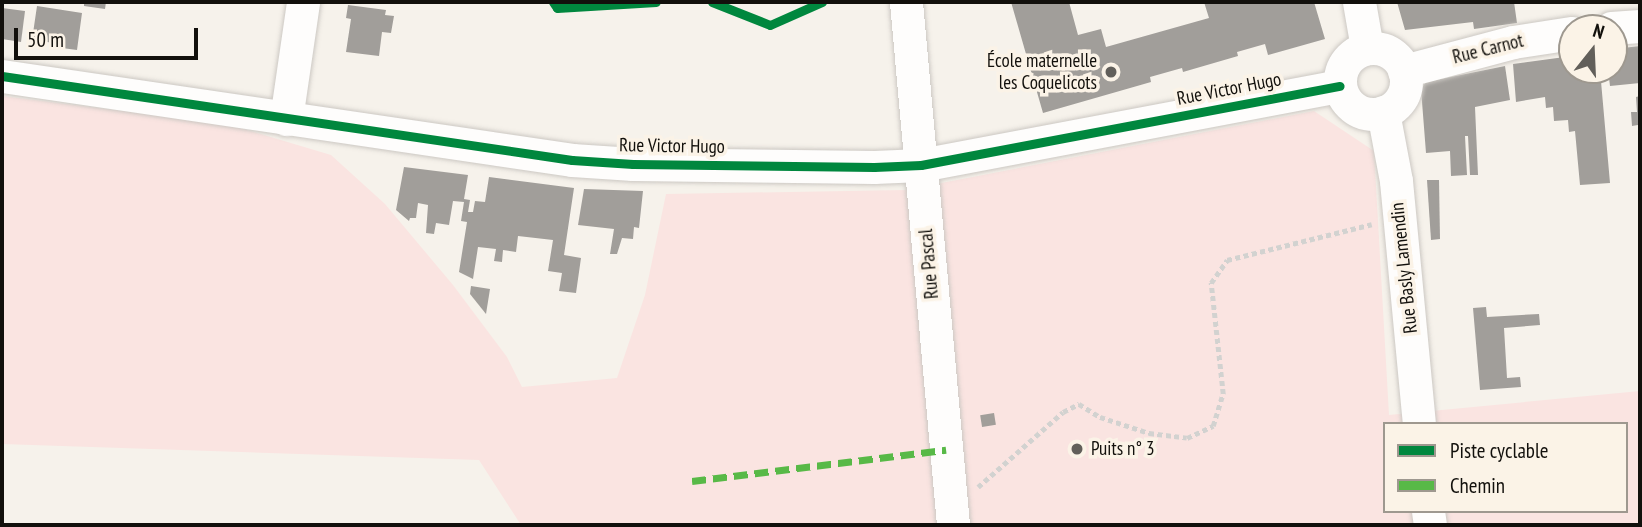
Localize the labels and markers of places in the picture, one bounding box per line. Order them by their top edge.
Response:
place label: École maternelle les Coquelicots [987,50,1097,94]
marker: École maternelle les Coquelicots [1103,64,1119,80]
place label: Puits n° 3 [1091,438,1155,460]
marker: Puits n° 3 [1069,441,1085,457]

